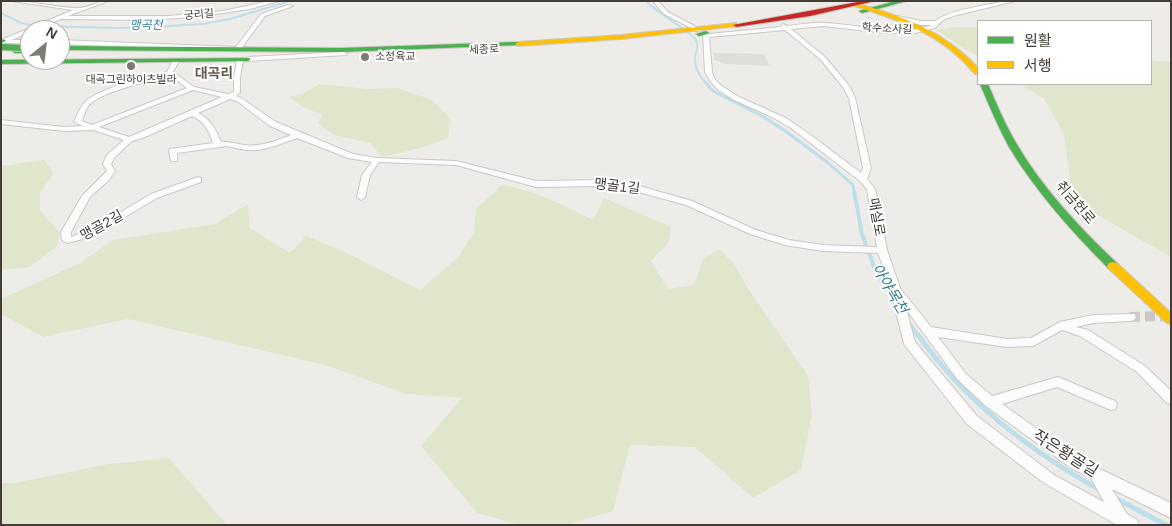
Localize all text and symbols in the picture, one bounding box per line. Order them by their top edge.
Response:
street label: 궁리길 [183,7,215,23]
water label: 맹곡천 [129,19,163,33]
north arrow [20,20,70,70]
legend [977,20,1152,85]
street label: 학수소사길 [861,21,913,37]
text: N [43,23,60,42]
text: 원활 [1024,32,1052,49]
street label: 세종로 [468,43,500,57]
place label: 소정육교 [375,50,415,64]
marker: 소정육교 [359,51,371,63]
text: 서행 [1024,57,1052,74]
marker: 대곡그린하이츠빌라 [125,60,137,72]
district label: 대곡리 [195,66,233,82]
place label: 대곡그린하이츠빌라 [85,73,177,87]
street label: 맹골1길 [593,176,641,198]
street label: 취금헌로 [1052,178,1098,228]
street label: 매실로 [864,197,888,237]
street label: 맹골2길 [78,207,126,245]
water label: 아야목천 [867,261,911,317]
street label: 작은황골길 [1029,426,1101,482]

